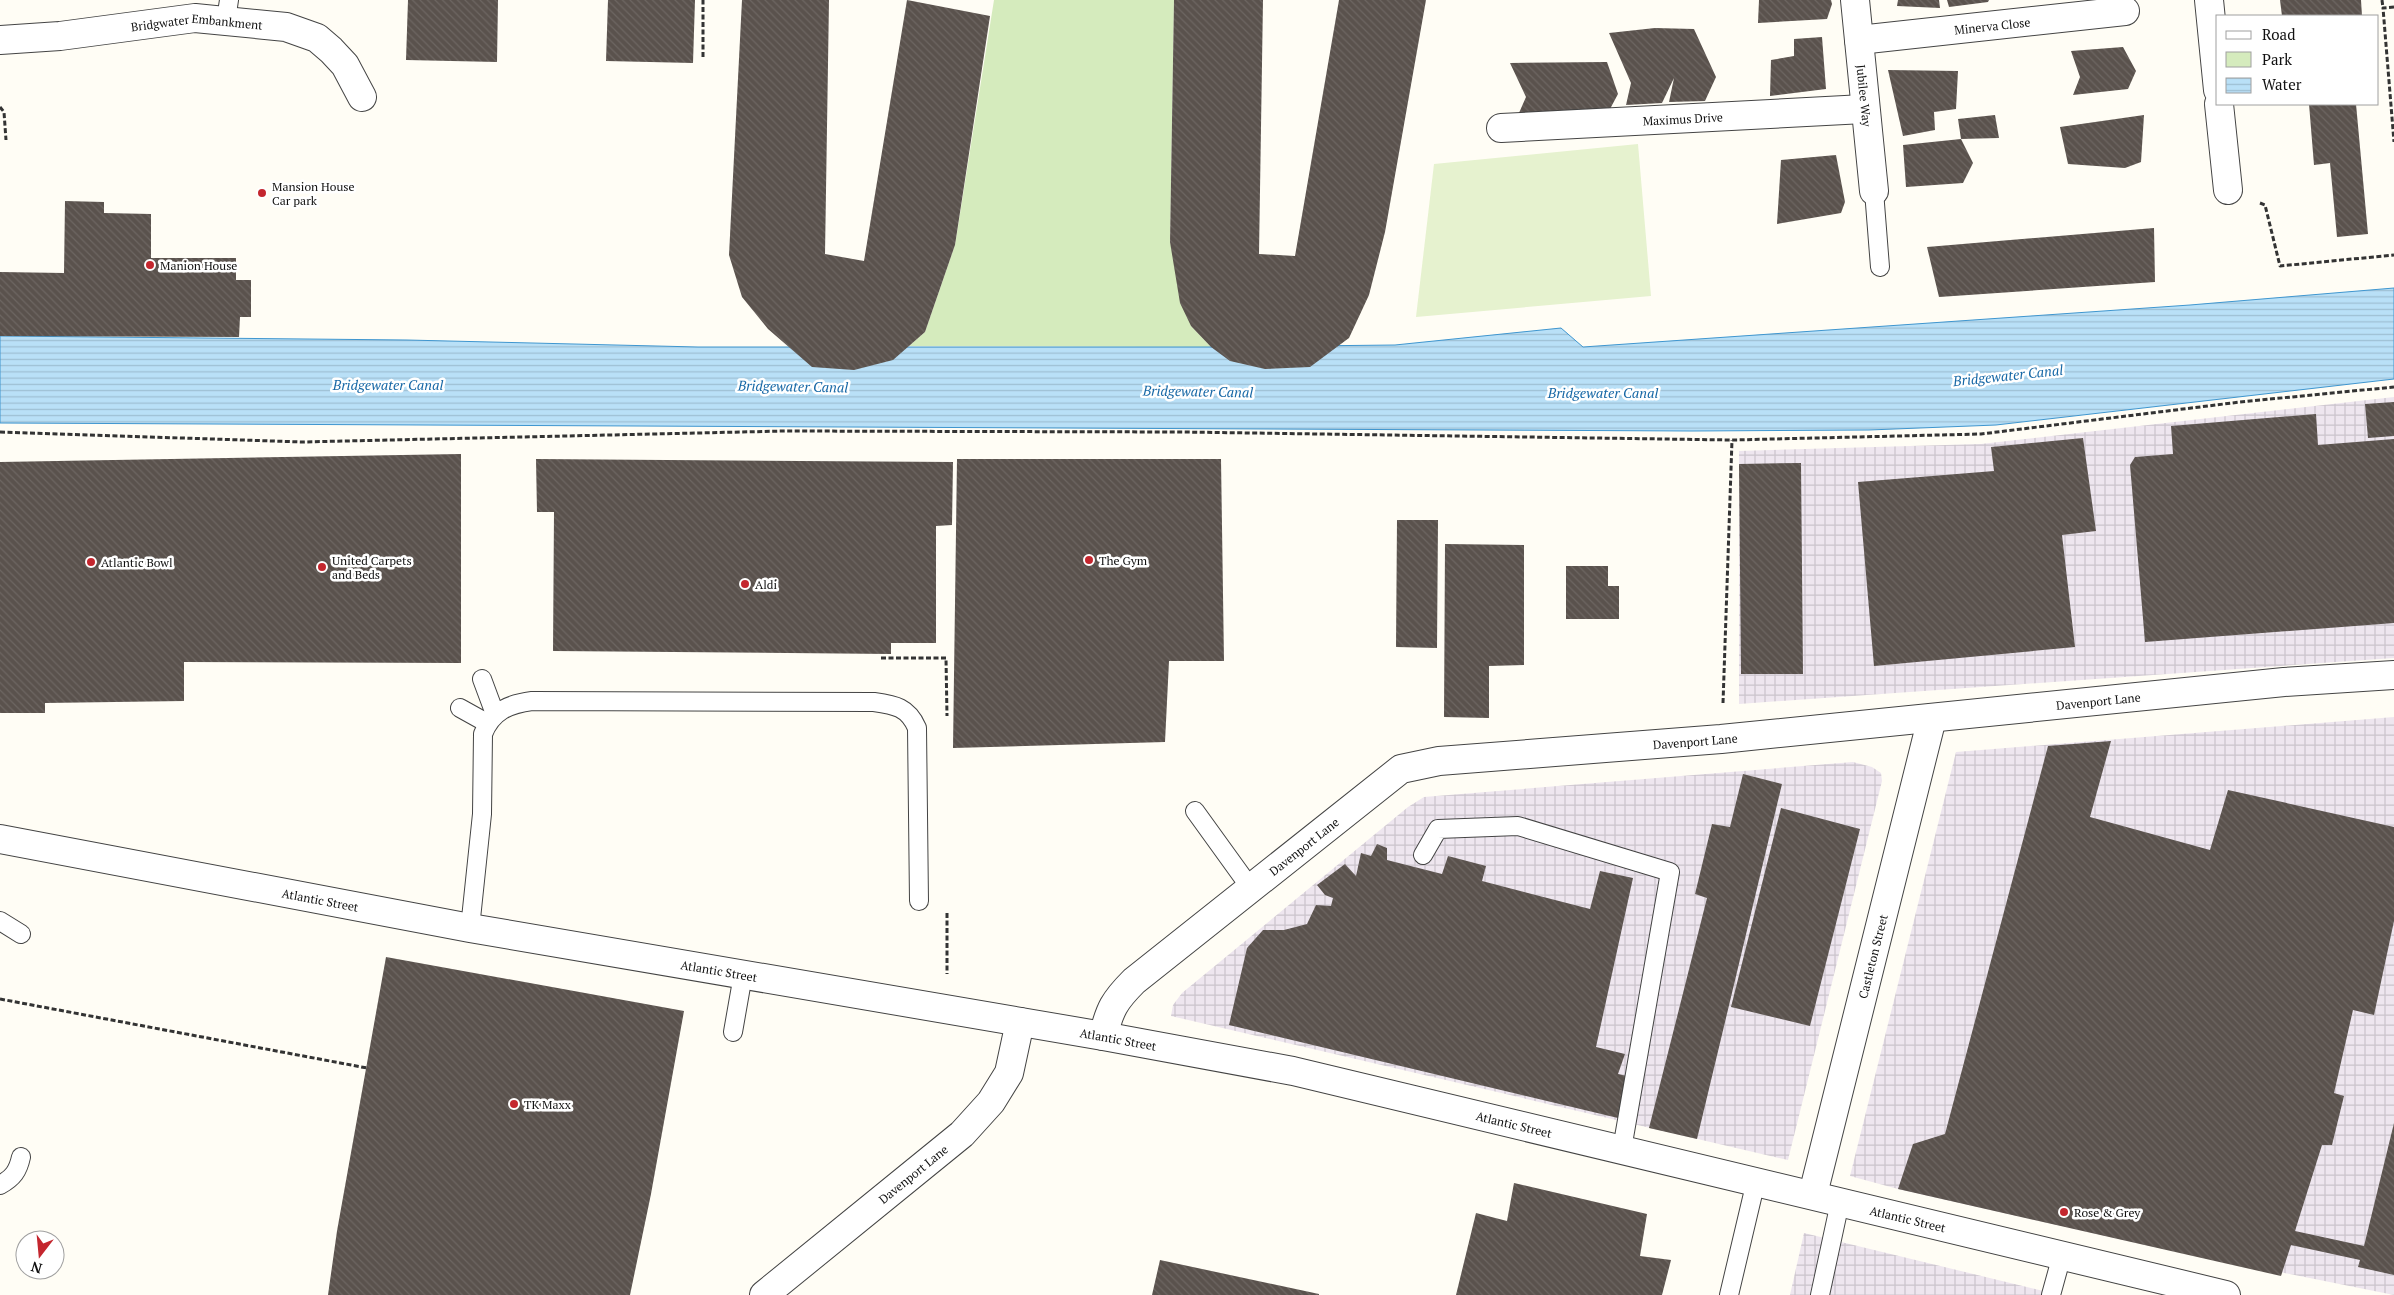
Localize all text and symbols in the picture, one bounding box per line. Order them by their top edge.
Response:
street label: Bridgwater Embankment [130,10,264,34]
street label: Minerva Close [1953,14,2031,37]
legend [2216,15,2379,105]
text: Road [2262,24,2295,44]
text: Park [2262,49,2292,69]
street label: Jubilee Way [1854,64,1875,128]
text: Water [2262,74,2302,94]
street label: Maximus Drive [1642,109,1723,128]
place label: Mansion House Car park [272,179,355,208]
marker: Mansion House Car park [256,187,268,199]
place label: Manion House [160,258,237,273]
marker: Manion House [144,259,156,271]
water label: Bridgewater Canal [1951,360,2064,390]
water label: Bridgewater Canal [332,375,443,394]
water label: Bridgewater Canal [737,376,849,396]
water label: Bridgewater Canal [1142,381,1254,401]
water label: Bridgewater Canal [1547,383,1658,402]
place label: United Carpets and Beds [332,553,412,582]
place label: The Gym [1099,553,1148,568]
marker: The Gym [1083,554,1095,566]
place label: Atlantic Bowl [101,555,173,570]
marker: Atlantic Bowl [85,556,97,568]
marker: United Carpets and Beds [316,561,328,573]
place label: Aldi [755,577,777,592]
marker: Aldi [739,578,751,590]
street label: Davenport Lane [2055,689,2141,713]
street label: Davenport Lane [1652,730,1738,752]
street label: Davenport Lane [1266,814,1342,879]
street label: Atlantic Street [281,885,360,914]
street label: Castleton Street [1855,912,1890,1000]
street label: Atlantic Street [680,957,759,984]
street label: Atlantic Street [1079,1025,1158,1053]
place label: TK Maxx [524,1097,572,1112]
marker: TK Maxx [508,1098,520,1110]
street label: Atlantic Street [1475,1108,1554,1141]
street label: Davenport Lane [875,1141,951,1206]
street label: Atlantic Street [1868,1202,1948,1235]
place label: Rose & Grey [2074,1205,2141,1220]
marker: Rose & Grey [2058,1206,2070,1218]
north arrow [15,1230,65,1280]
text: N [28,1257,44,1279]

